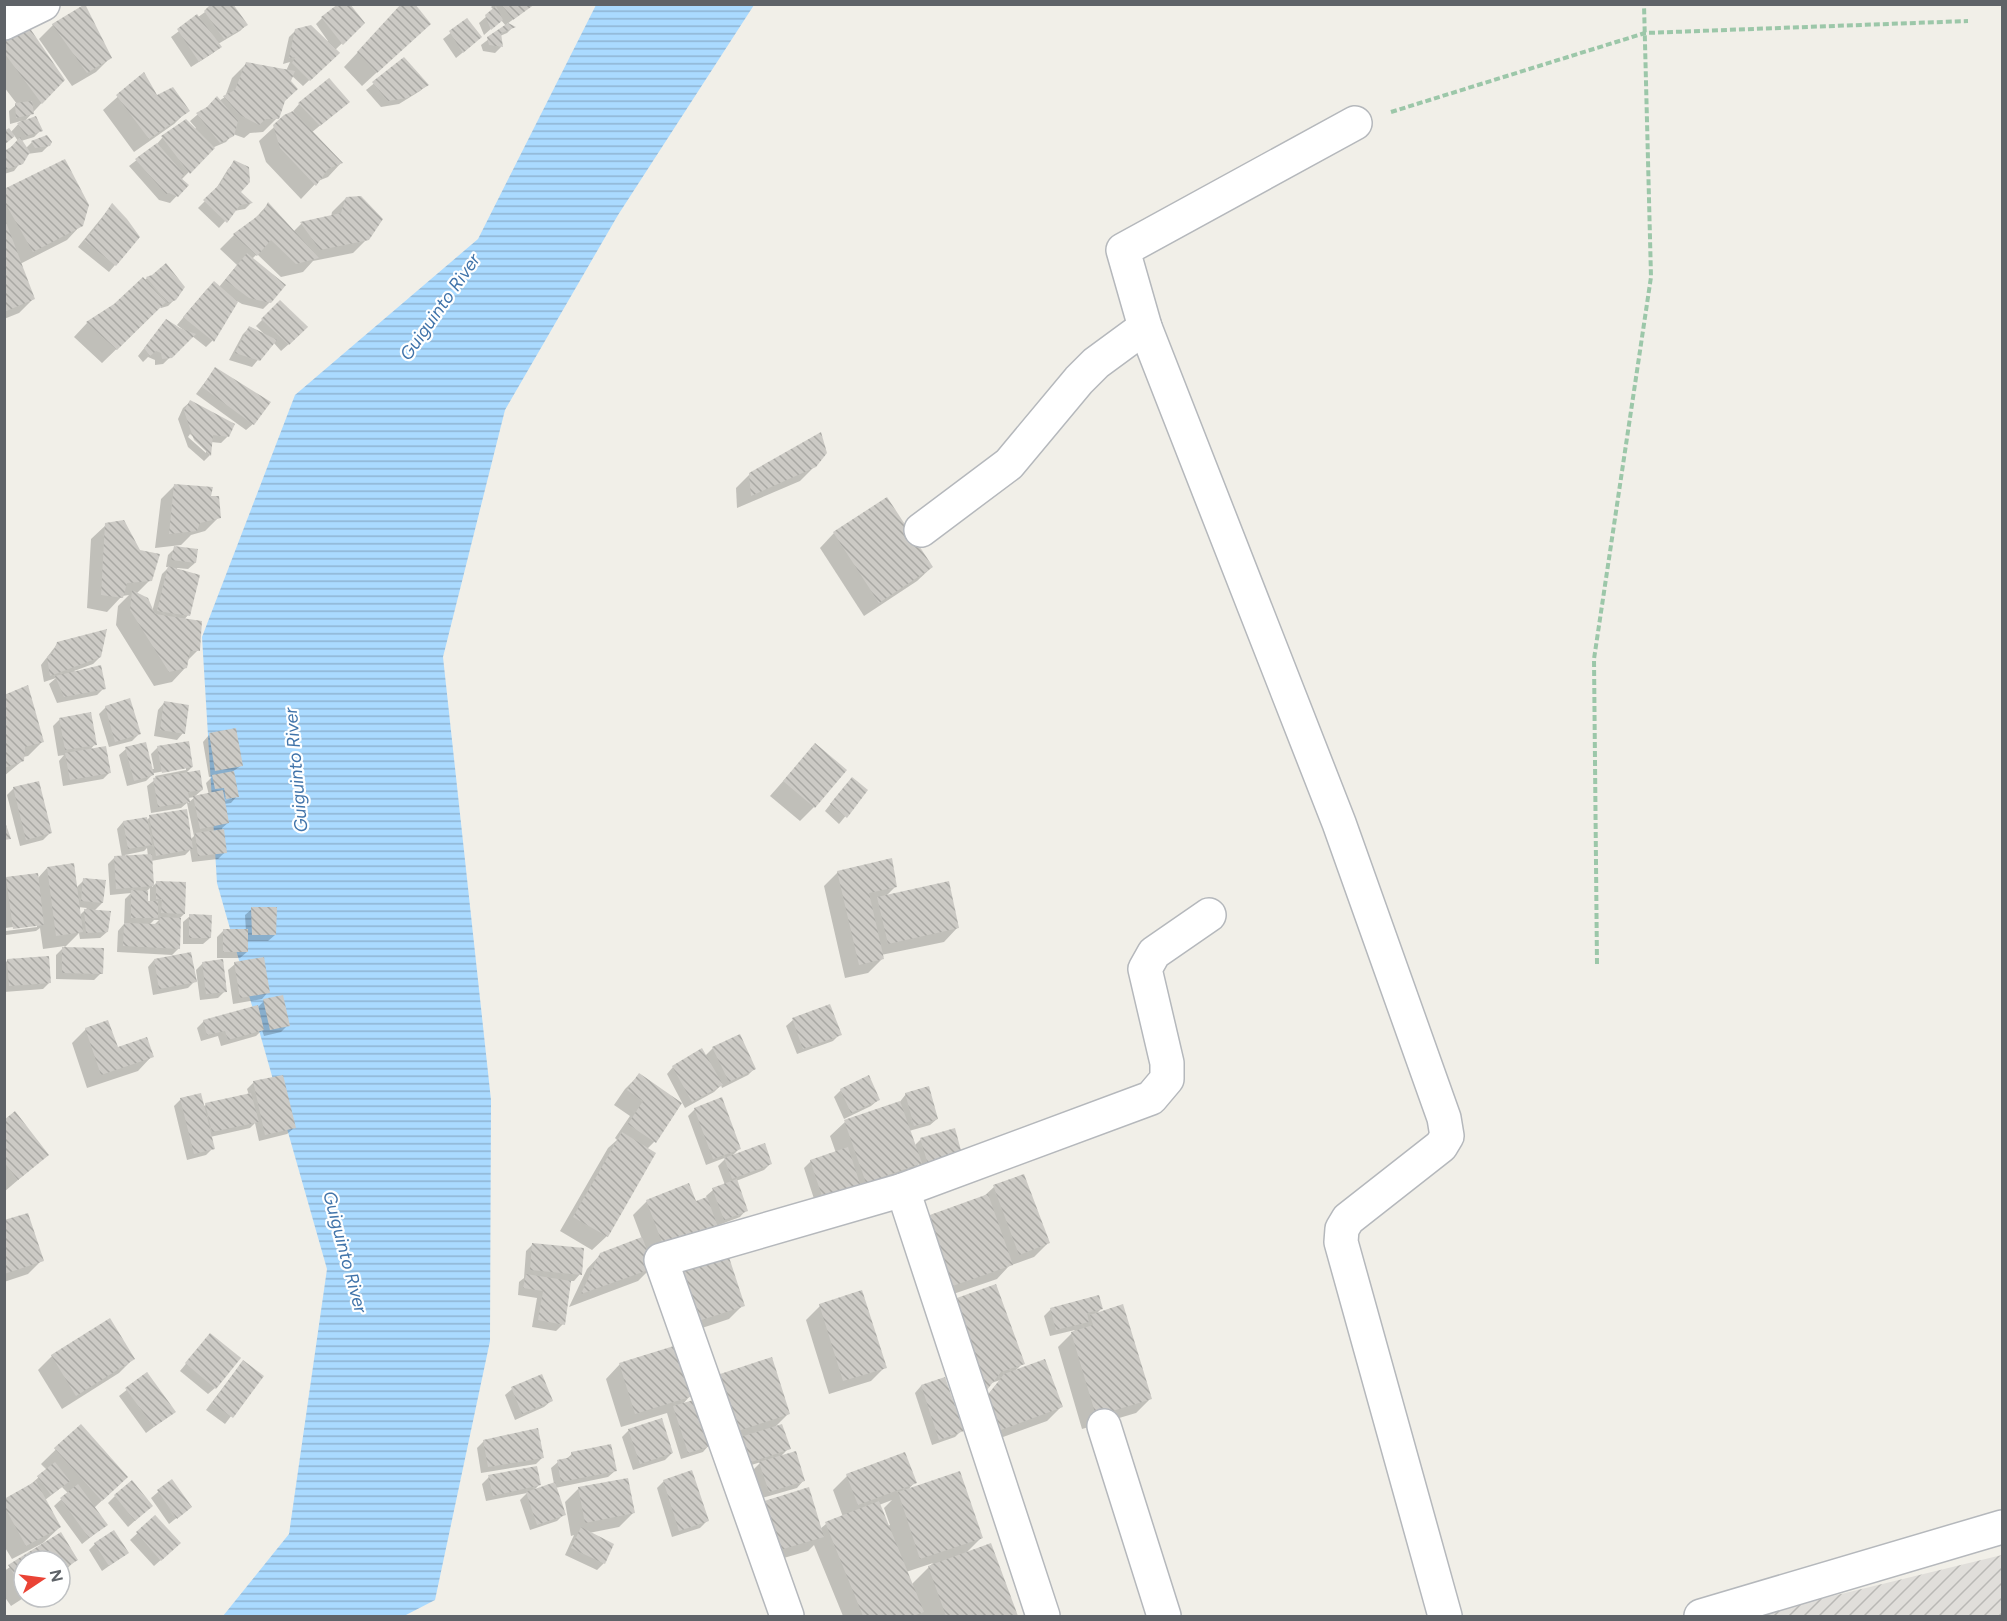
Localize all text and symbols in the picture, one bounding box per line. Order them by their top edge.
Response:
water label: Guiguinto River [395,249,485,365]
water label: Guiguinto River [280,706,312,833]
water label: Guiguinto River [318,1189,372,1316]
north arrow [12,1549,72,1609]
text: N [45,1568,67,1584]

